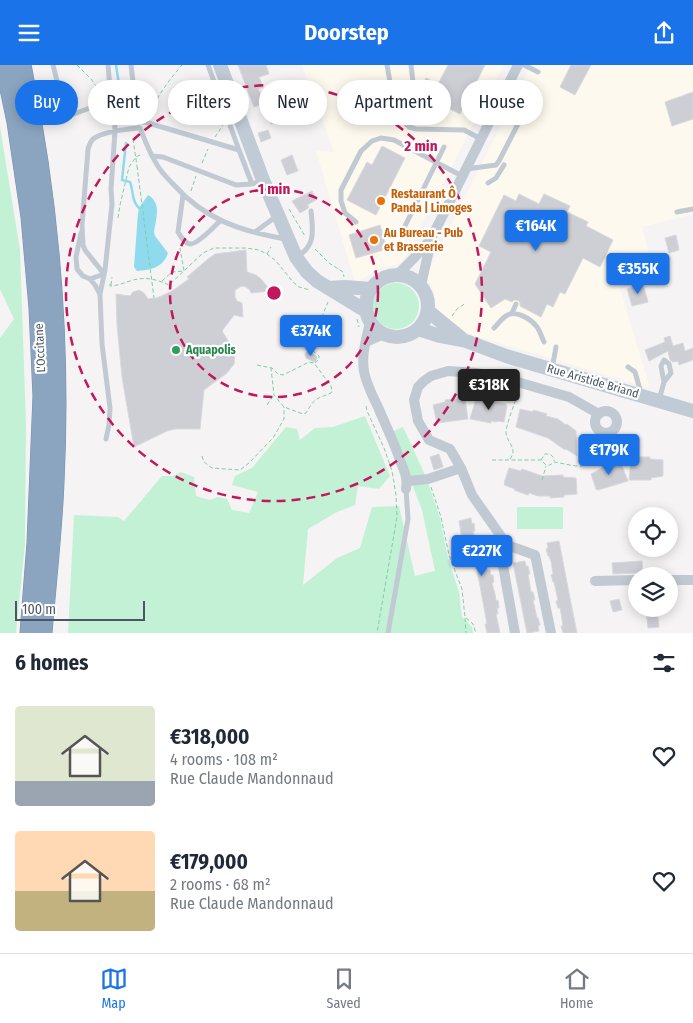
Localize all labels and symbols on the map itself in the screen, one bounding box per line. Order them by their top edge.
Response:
text: 2 min [403,137,438,155]
text: 1 min [258,180,290,198]
place label: Restaurant Ô Panda | Limoges [391,185,473,215]
marker: Restaurant Ô Panda | Limoges [375,195,387,207]
pin: €164K [501,209,571,252]
place label: Au Bureau - Pub et Brasserie [383,226,463,254]
marker: Au Bureau - Pub et Brasserie [368,234,380,246]
pin: €355K [603,253,673,295]
centre of rings [265,284,283,302]
pin: €374K [276,315,346,357]
street label: L'Occitane [32,323,48,373]
place label: Aquapolis [185,343,237,357]
marker: Aquapolis [170,344,182,356]
street label: Rue Aristide Briand [546,361,640,401]
pin: €318K [454,369,524,411]
pin: €179K [574,433,644,476]
pin: €227K [447,535,517,577]
scale bar [15,598,145,621]

